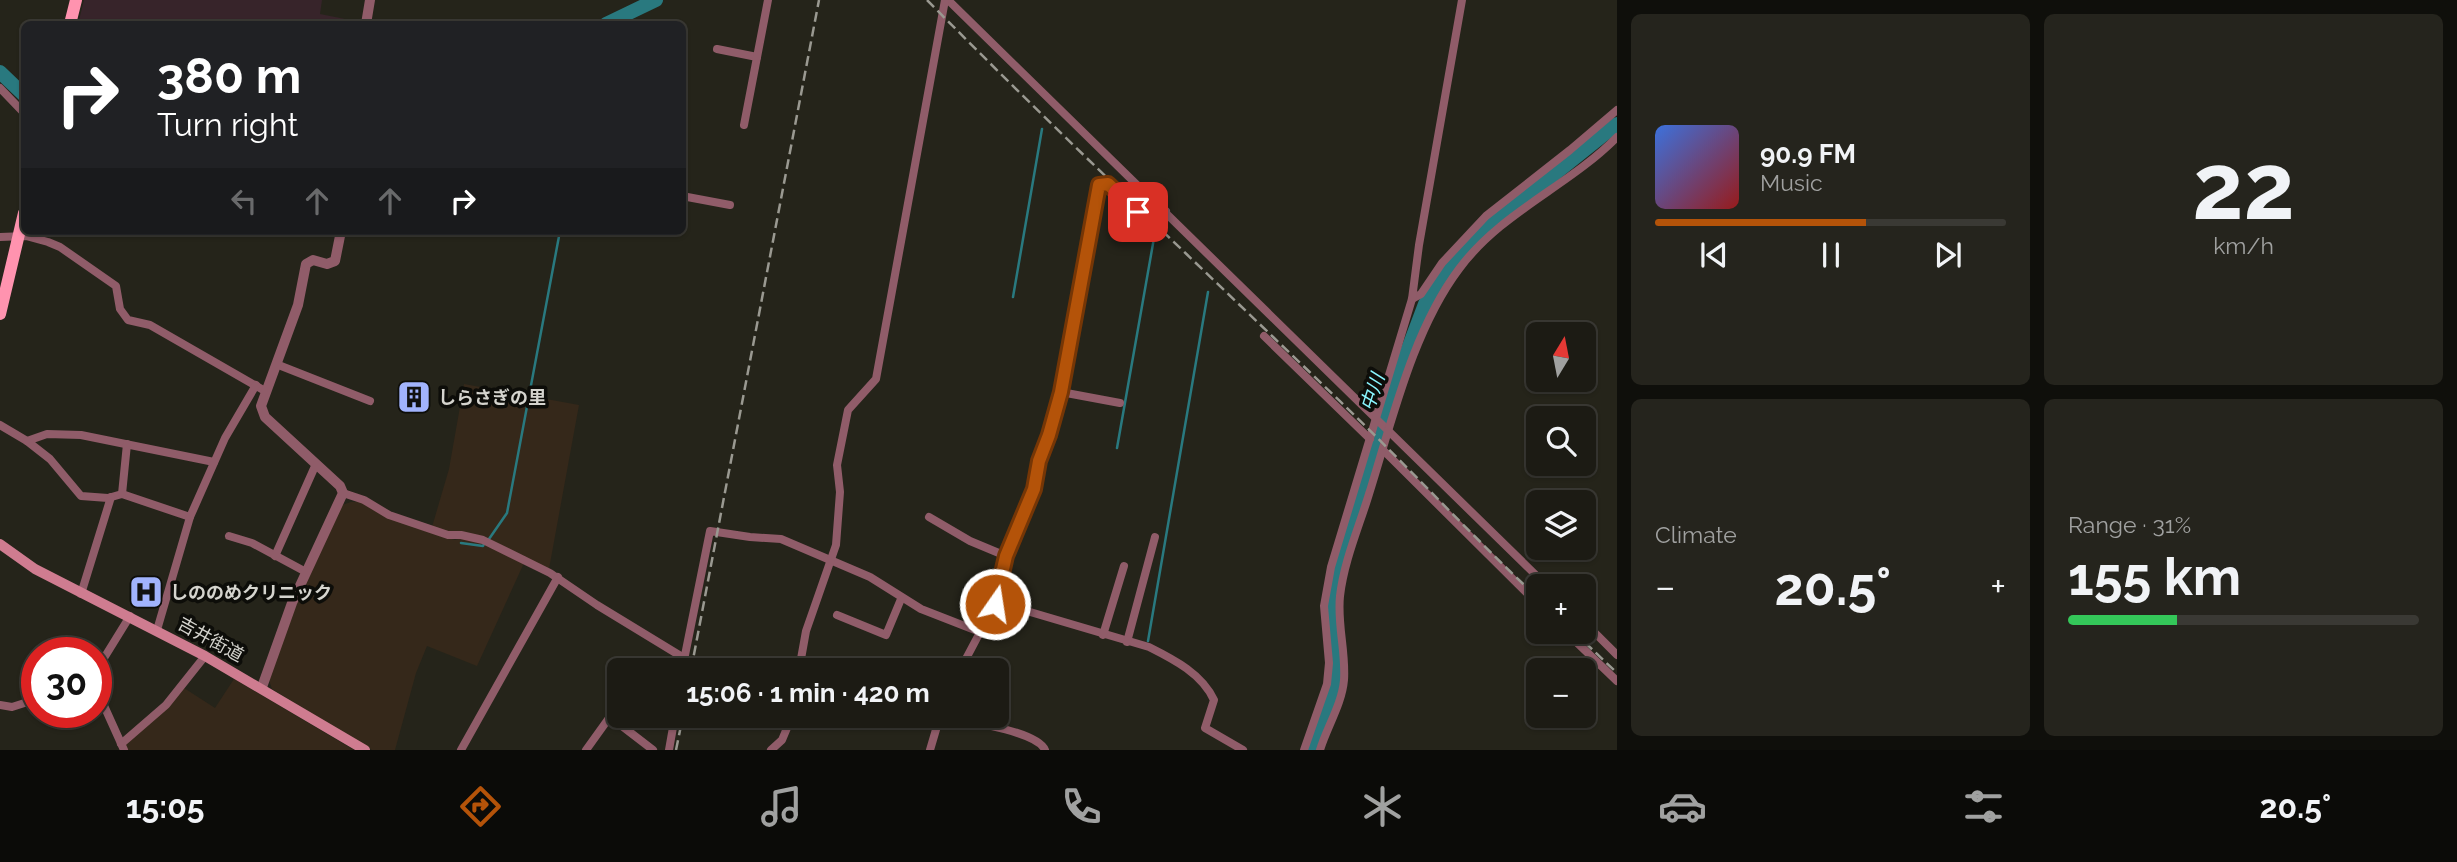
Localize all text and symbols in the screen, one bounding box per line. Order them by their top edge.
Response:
text: 380 m [157,47,301,104]
icon: right [42,49,133,140]
text: Turn right [157,106,298,143]
text: 22 [2192,133,2295,240]
text: 90.9 FM [1760,139,1856,169]
text: Music [1760,169,1823,196]
icon: left [225,182,263,220]
icon: ahead [298,182,336,220]
icon: ahead [371,182,409,220]
icon: right [444,182,482,220]
pin [1108,182,1168,242]
icon: arrive [1119,193,1157,231]
text: km/h [2213,232,2274,259]
icon: previous [1695,236,1733,274]
icon: pause [1812,236,1850,274]
icon: next [1929,236,1967,274]
north arrow [1526,322,1596,392]
map controls [1526,322,1596,728]
water label: 中川 [1356,369,1389,413]
building icon: しらさぎの里 [395,378,433,416]
place label: しらさぎの里 [438,387,546,408]
button: search [1526,406,1596,476]
button: layers [1526,490,1596,560]
text: Range · 31% [2068,511,2191,538]
text: Climate [1655,521,1737,548]
text: 155 km [2068,546,2241,607]
text: 20.5° [1775,556,1891,617]
text: − [1655,564,1675,609]
text: + [1990,564,2006,609]
position arrow [958,567,1032,641]
hospital icon: しののめクリニック [127,573,165,611]
button: + [1526,574,1596,644]
place label: しののめクリニック [170,582,332,603]
street label: 吉井街道 [174,612,248,666]
speed limit sign: 30 [21,637,112,728]
button: − [1526,658,1596,728]
text: 15:06 · 1 min · 420 m [686,678,930,708]
icon: directions [456,782,505,831]
icon: music [757,782,806,831]
icon: phone [1057,782,1106,831]
icon: climate [1358,782,1407,831]
icon: car [1658,782,1707,831]
icon: filters [1959,782,2008,831]
text: 15:05 [126,788,205,825]
text: 20.5° [2259,788,2331,825]

